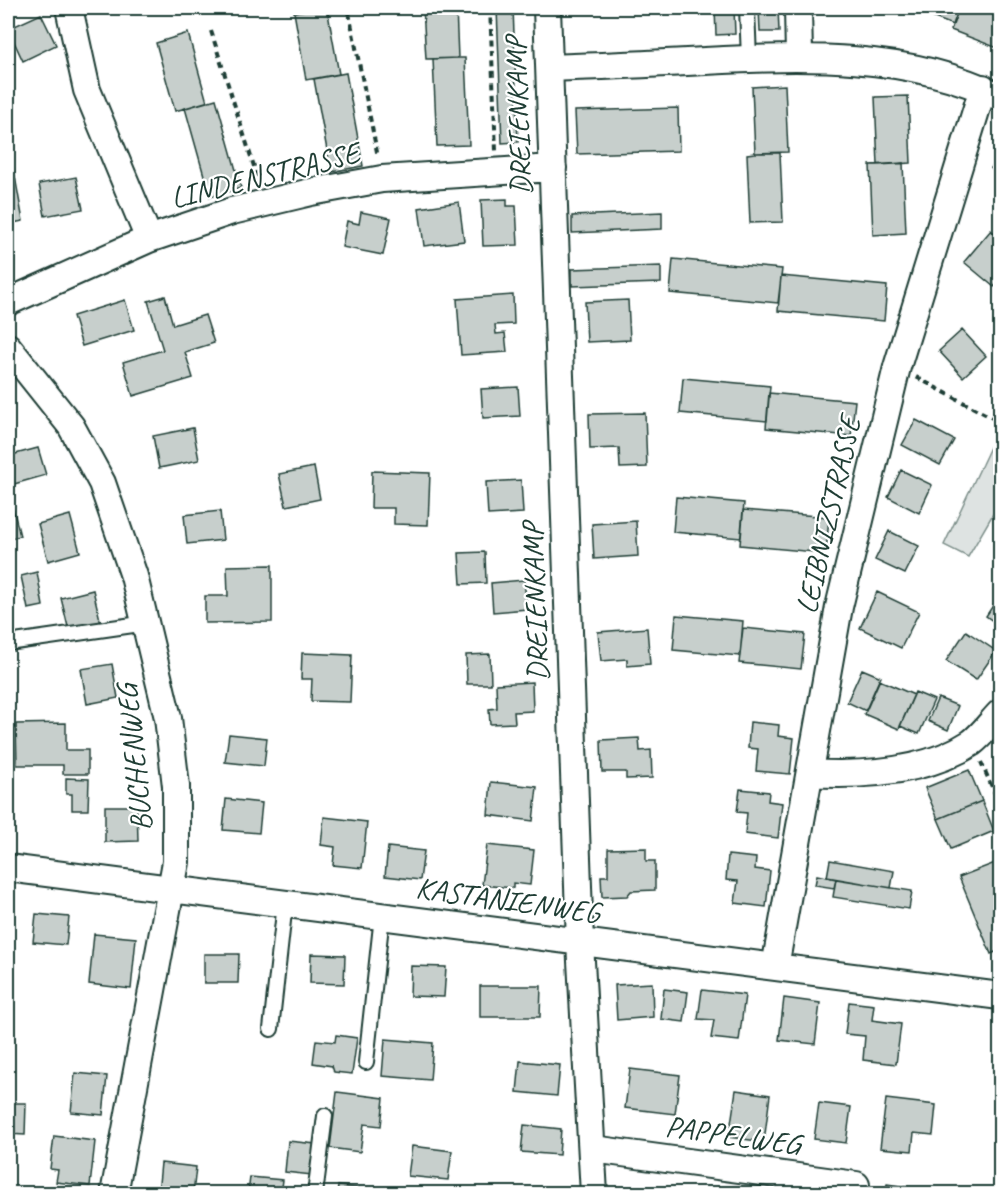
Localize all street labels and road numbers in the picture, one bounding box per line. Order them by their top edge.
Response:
street label: DREIENKAMP [496,32,540,196]
street label: LINDENSTRASSE [167,132,367,217]
street label: LEIBNIZSTRASSE [787,410,870,617]
street label: DREIENKAMP [513,518,557,682]
street label: BUCHENWEG [107,679,161,833]
street label: KASTANIENWEG [414,868,606,932]
street label: PAPPELWEG [663,1107,807,1164]

